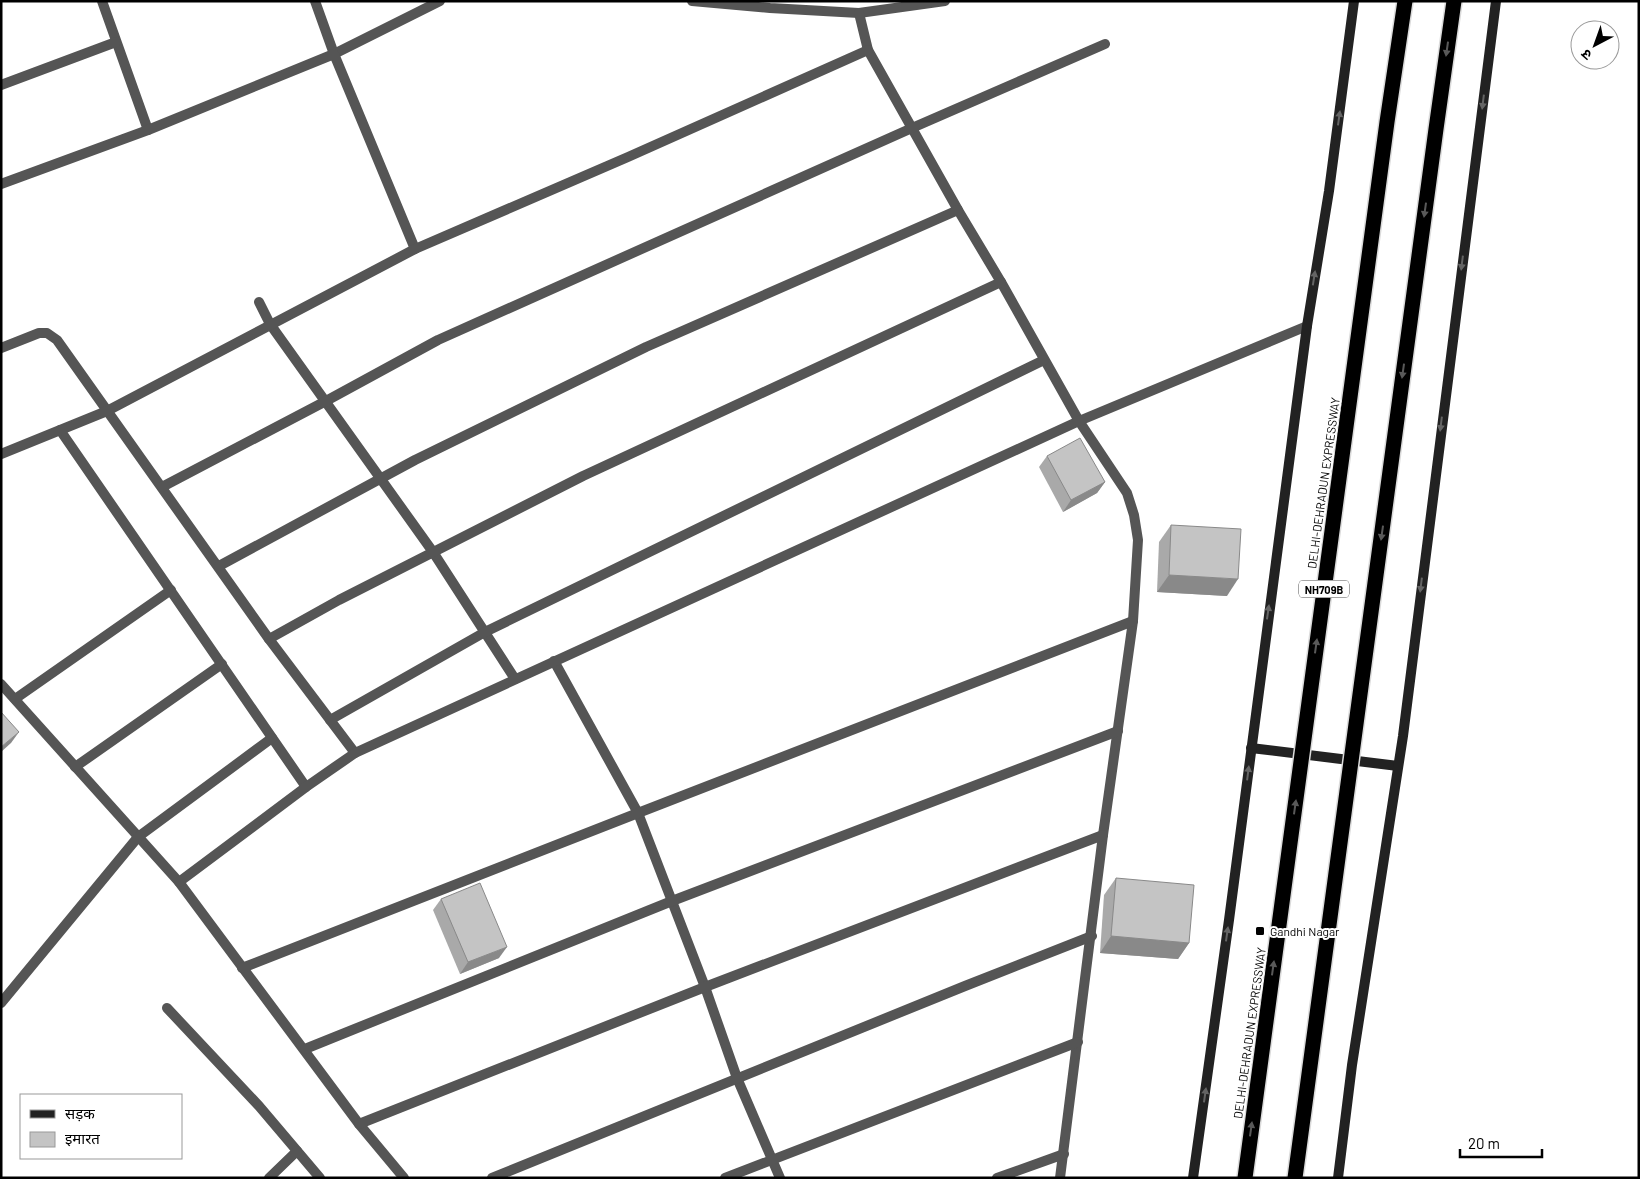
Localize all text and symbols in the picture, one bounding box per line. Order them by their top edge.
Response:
north arrow [1570,20,1620,70]
one-way arrow [1443,42,1451,58]
text: उ [1577,46,1595,64]
one-way arrow [1479,94,1487,110]
one-way arrow [1335,109,1343,125]
one-way arrow [1421,203,1429,219]
one-way arrow [1458,255,1466,271]
one-way arrow [1311,270,1319,286]
one-way arrow [1399,364,1407,380]
street label: DELHI-DEHRADUN EXPRESSWAY [1304,396,1342,570]
one-way arrow [1437,416,1445,432]
one-way arrow [1377,525,1385,541]
one-way arrow [1417,578,1425,594]
road number: NH709B [1299,580,1349,598]
one-way arrow [1264,603,1272,619]
one-way arrow [1312,638,1320,654]
one-way arrow [1244,764,1252,780]
one-way arrow [1291,799,1299,815]
place label: Gandhi Nagar [1270,924,1340,938]
marker: Gandhi Nagar [1254,925,1266,937]
one-way arrow [1223,926,1231,942]
street label: DELHI-DEHRADUN EXPRESSWAY [1230,946,1268,1120]
one-way arrow [1269,960,1277,976]
one-way arrow [1201,1087,1209,1103]
legend [20,1094,182,1159]
text: सड़क [65,1104,95,1122]
one-way arrow [1247,1121,1255,1137]
scale bar [1460,1126,1542,1158]
text: इमारत [65,1129,100,1147]
text: 20 m [1468,1134,1500,1152]

